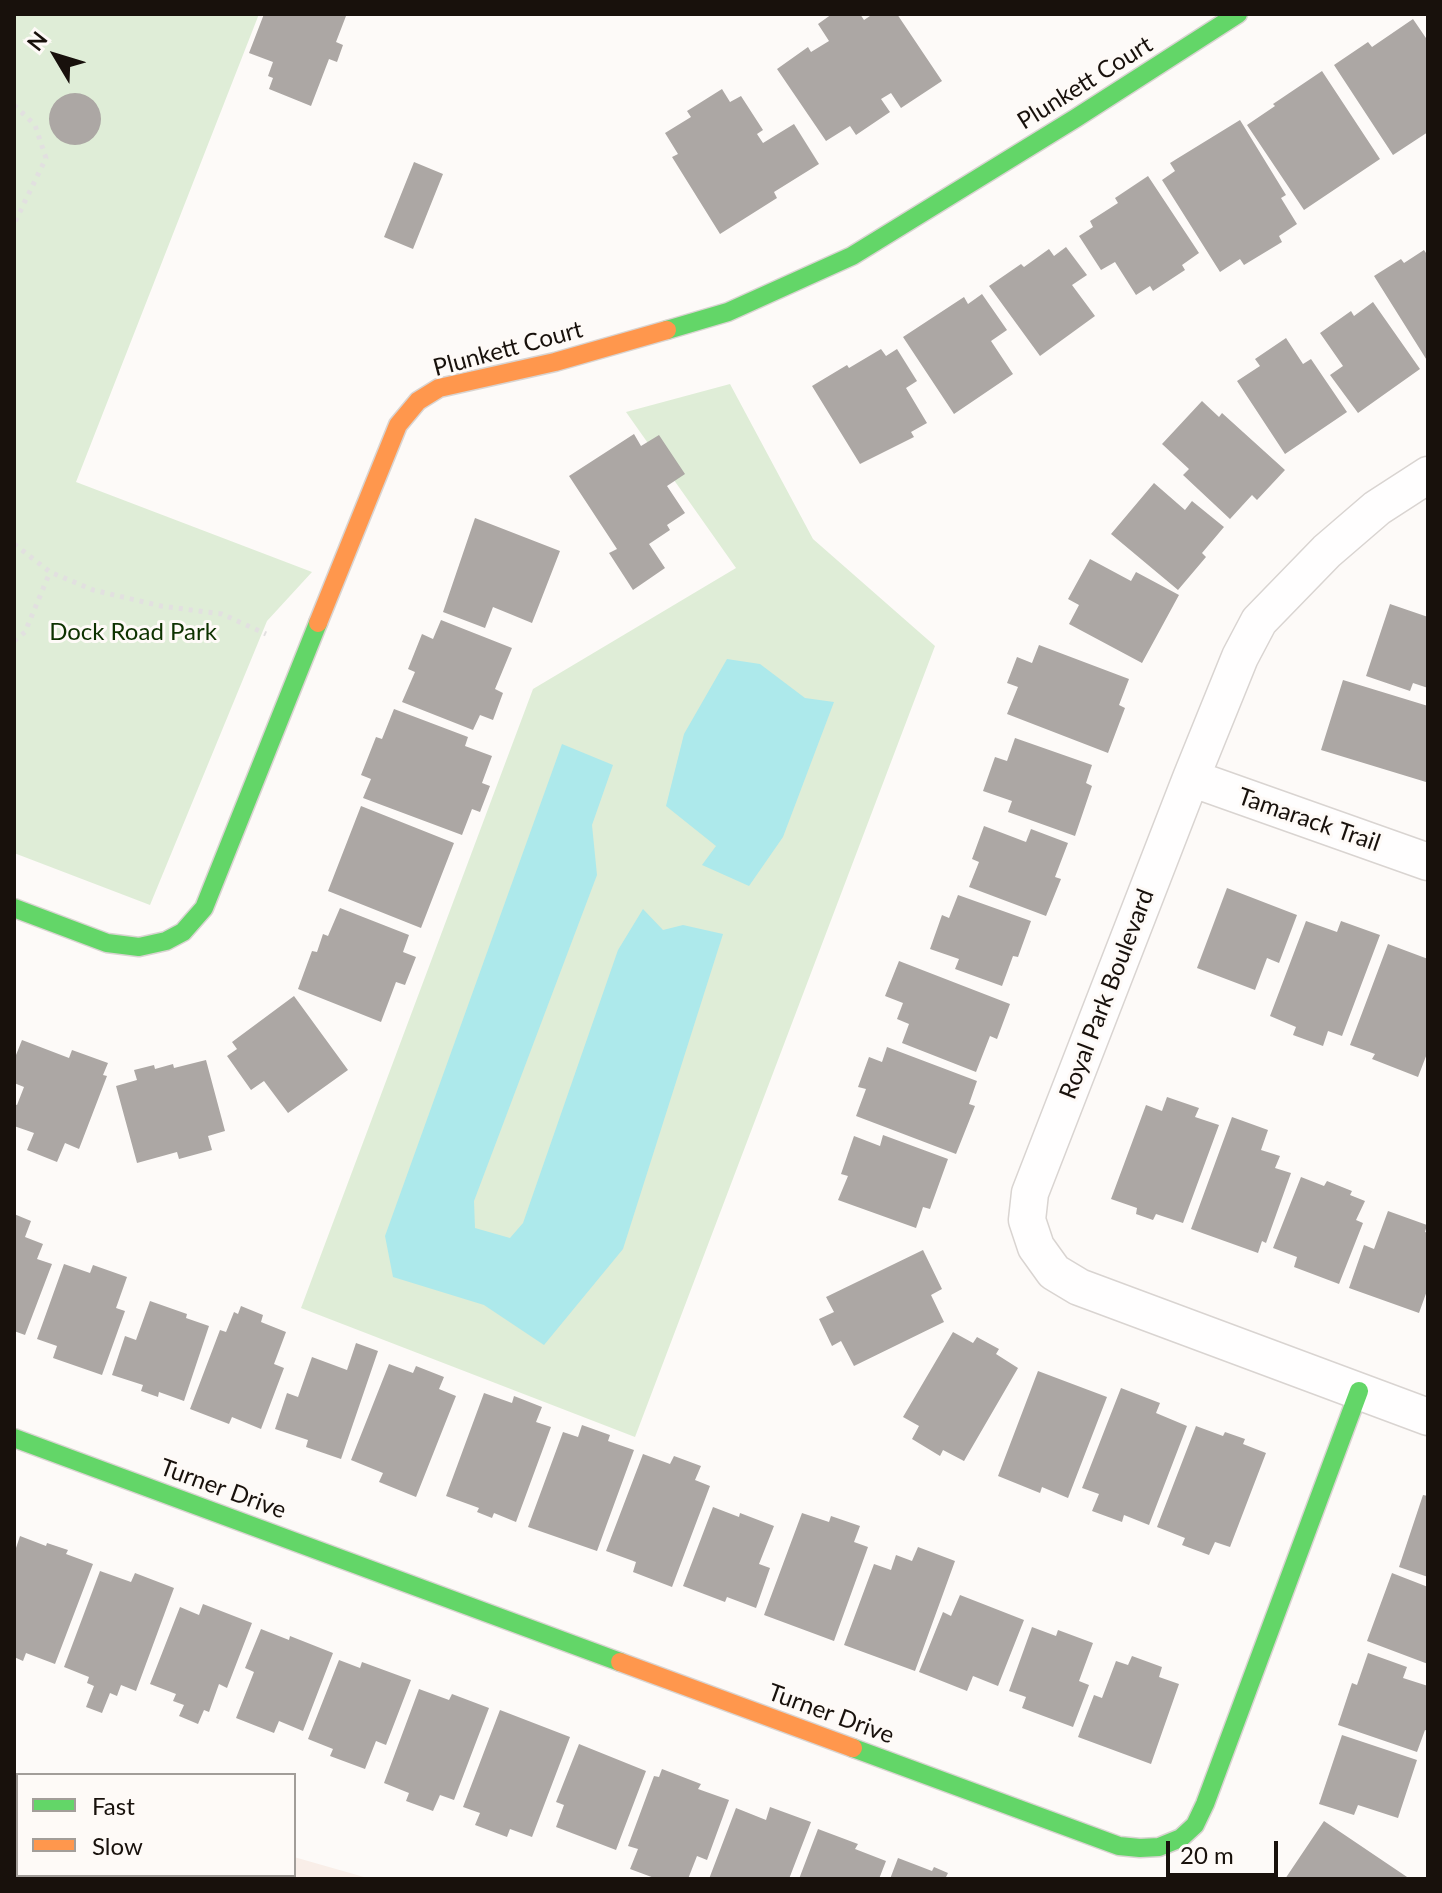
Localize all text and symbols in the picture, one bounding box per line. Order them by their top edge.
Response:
north arrow [16,16,96,96]
text: N [21,26,53,56]
street label: Plunkett Court [1012,30,1158,136]
street label: Plunkett Court [430,315,586,383]
park label: Dock Road Park [49,618,217,646]
street label: Tamarack Trail [1234,782,1384,858]
street label: Royal Park Boulevard [1054,885,1160,1103]
street label: Turner Drive [156,1453,290,1525]
street label: Turner Drive [764,1678,898,1750]
legend [16,1773,296,1877]
text: Fast [92,1791,135,1820]
scale bar [1170,1825,1282,1875]
text: Slow [92,1831,143,1860]
text: 20 m [1180,1840,1234,1869]

